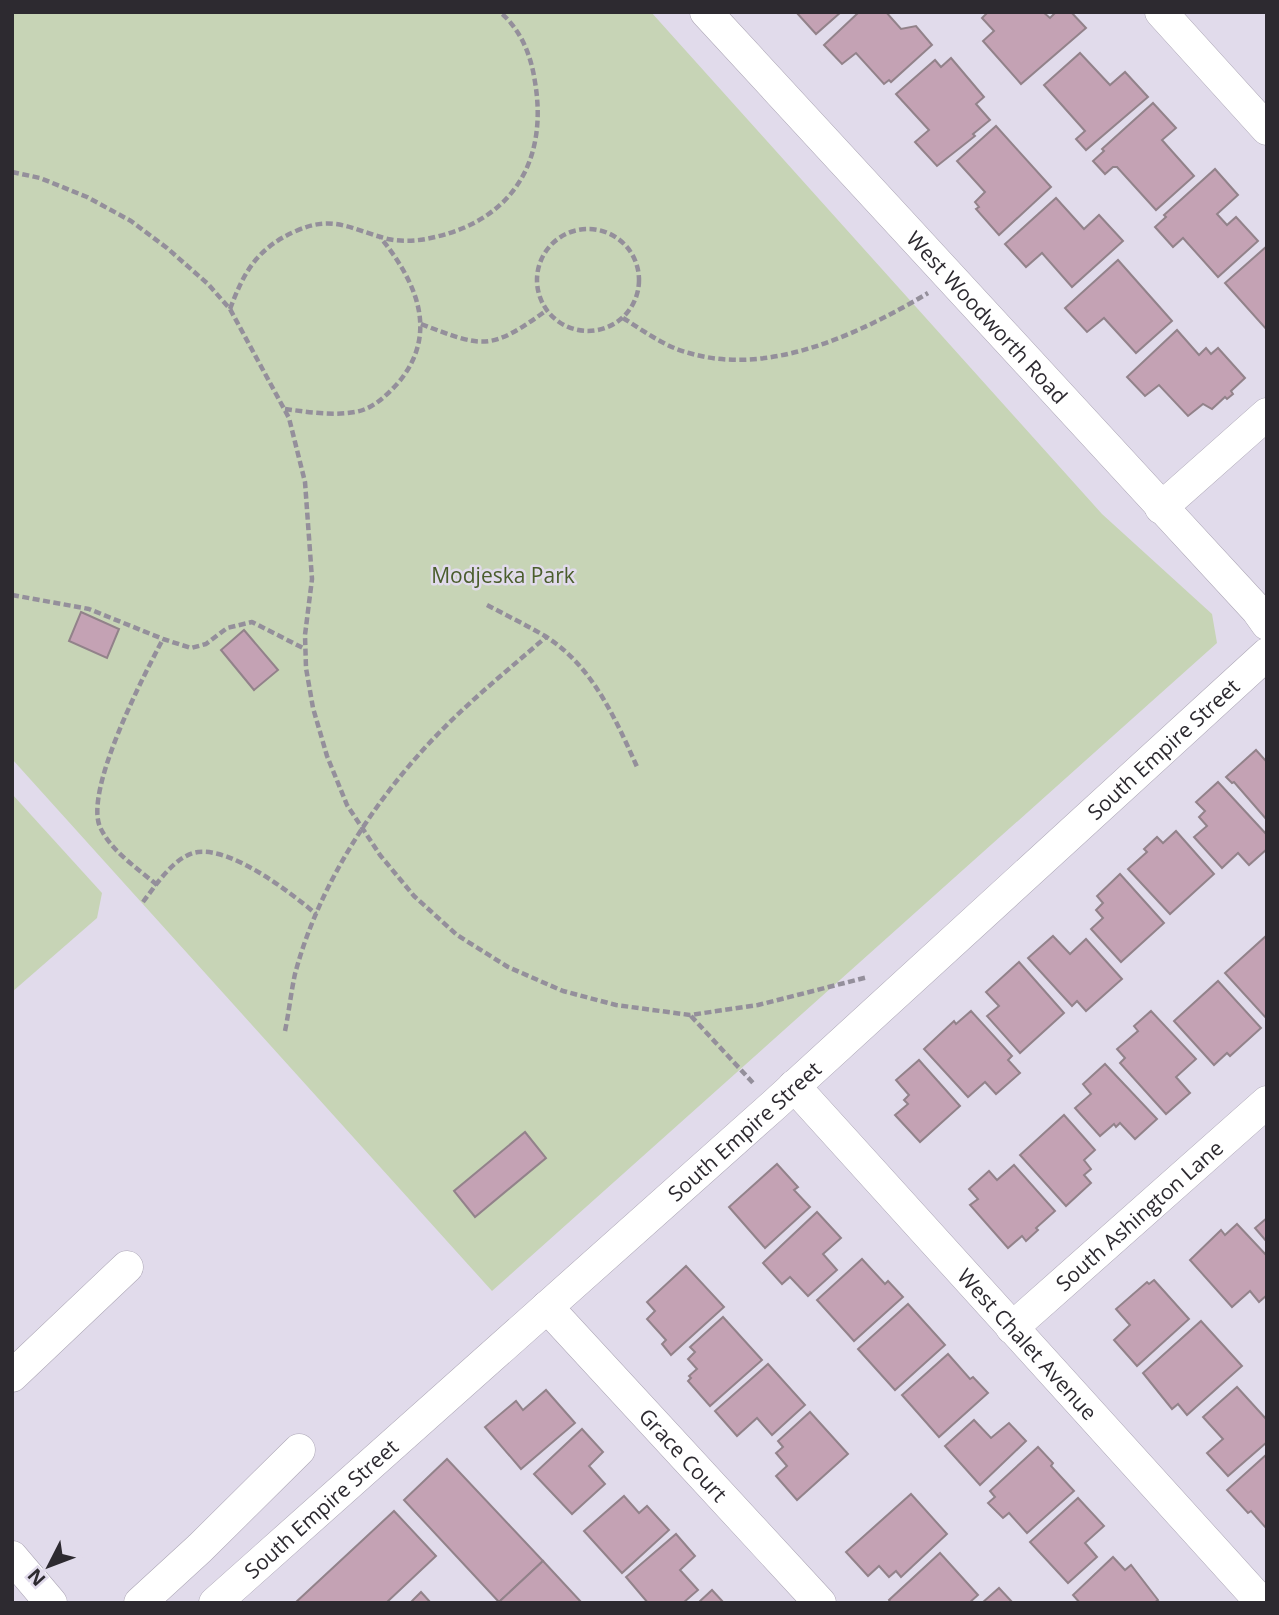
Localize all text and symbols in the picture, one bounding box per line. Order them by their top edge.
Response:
street label: West Woodworth Road [901,225,1074,409]
park label: Modjeska Park [431,561,575,589]
street label: South Empire Street [1081,672,1245,826]
street label: South Empire Street [662,1055,827,1207]
street label: South Ashington Lane [1050,1134,1229,1297]
street label: West Chalet Avenue [952,1262,1103,1426]
street label: Grace Court [633,1402,733,1508]
street label: South Empire Street [238,1433,404,1584]
north arrow [14,1531,84,1601]
text: N [22,1563,51,1592]

